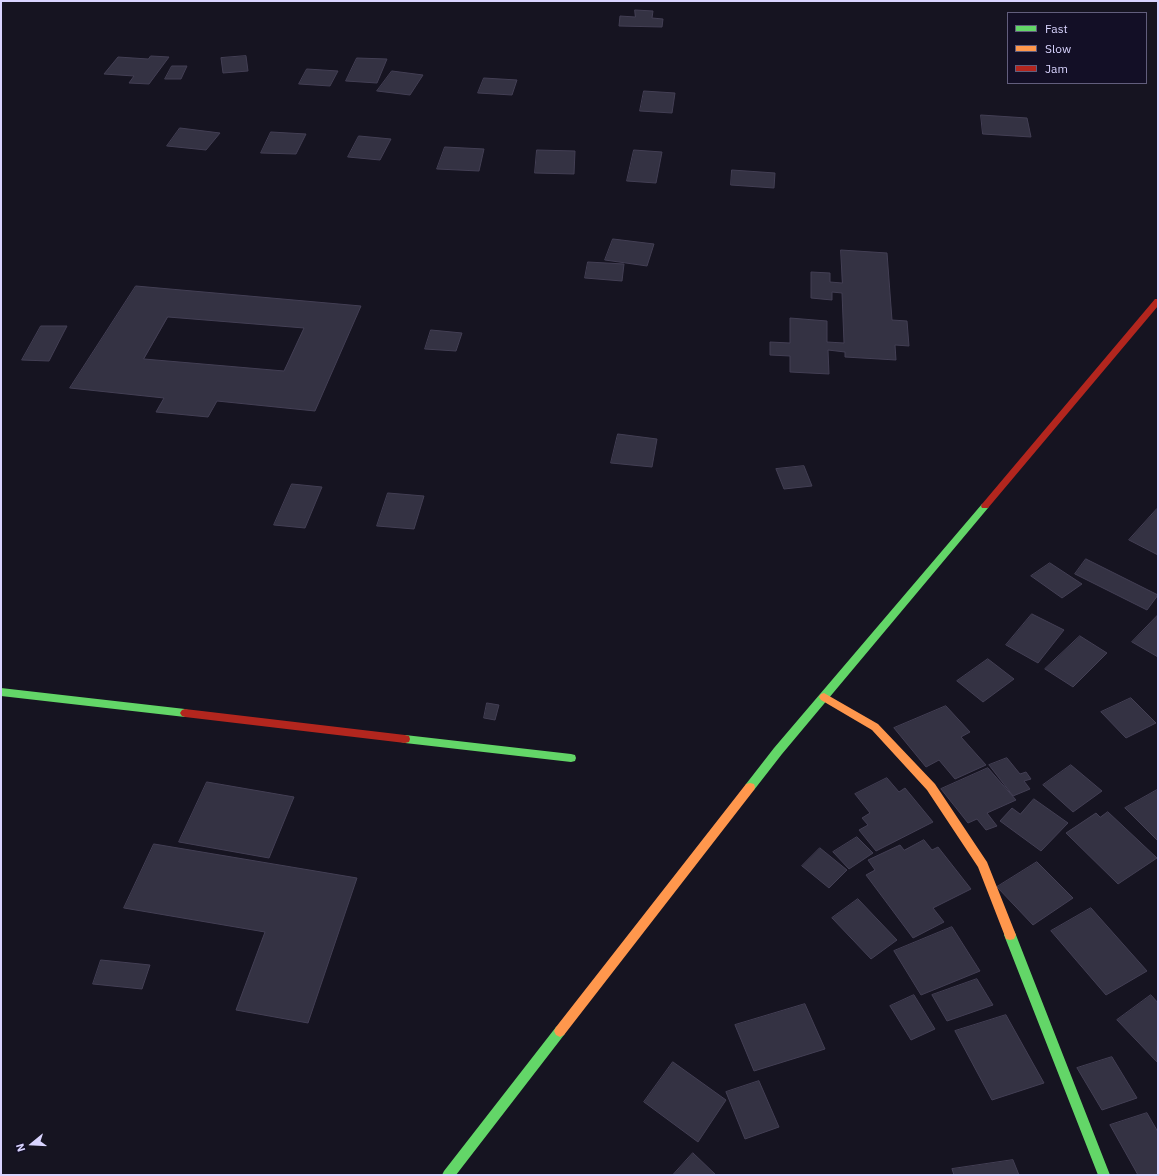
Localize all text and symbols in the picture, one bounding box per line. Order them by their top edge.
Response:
legend [1007,12,1147,84]
text: Fast [1045,21,1068,36]
text: Slow [1045,41,1071,56]
text: Jam [1045,61,1068,76]
north arrow [12,1124,52,1164]
text: N [13,1142,28,1154]

